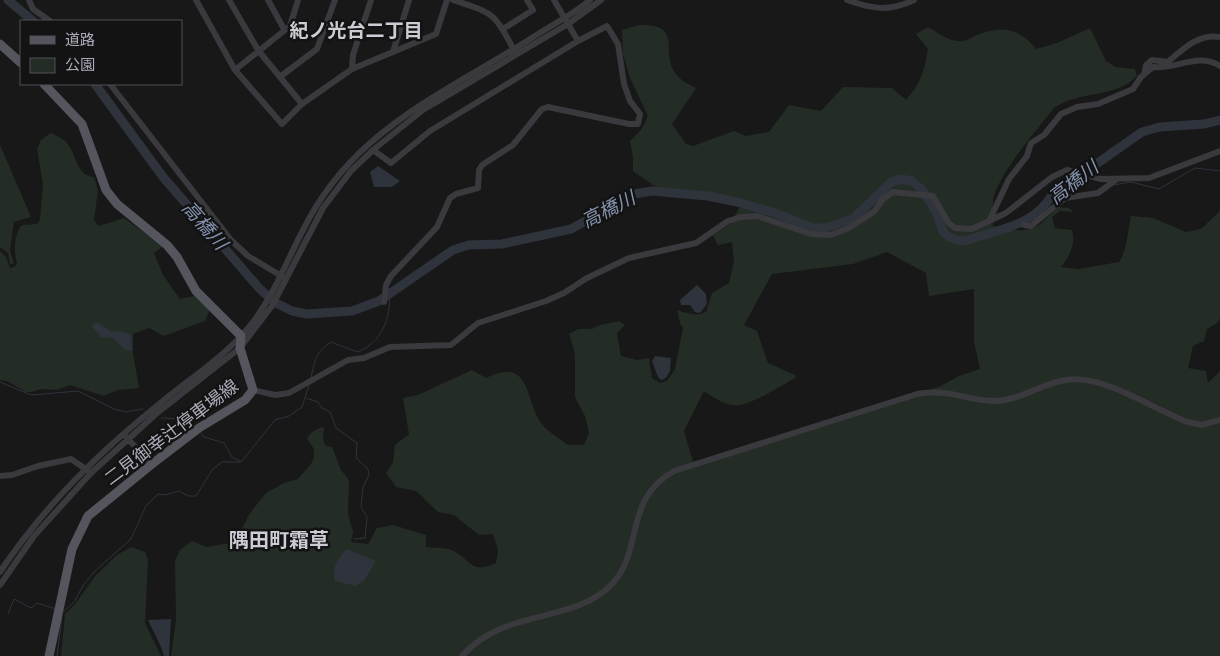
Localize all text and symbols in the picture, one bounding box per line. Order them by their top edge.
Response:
district label: 紀ノ光台二丁目 [289,19,423,41]
legend [20,20,182,85]
text: 道路 [65,31,95,49]
text: 公園 [65,56,95,74]
water label: 高橋川 [1044,155,1104,208]
water label: 高橋川 [578,185,640,232]
water label: 高橋川 [178,196,233,255]
street label: 二見御幸辻停車場線 [100,375,242,489]
district label: 隅田町霜草 [229,528,329,552]

